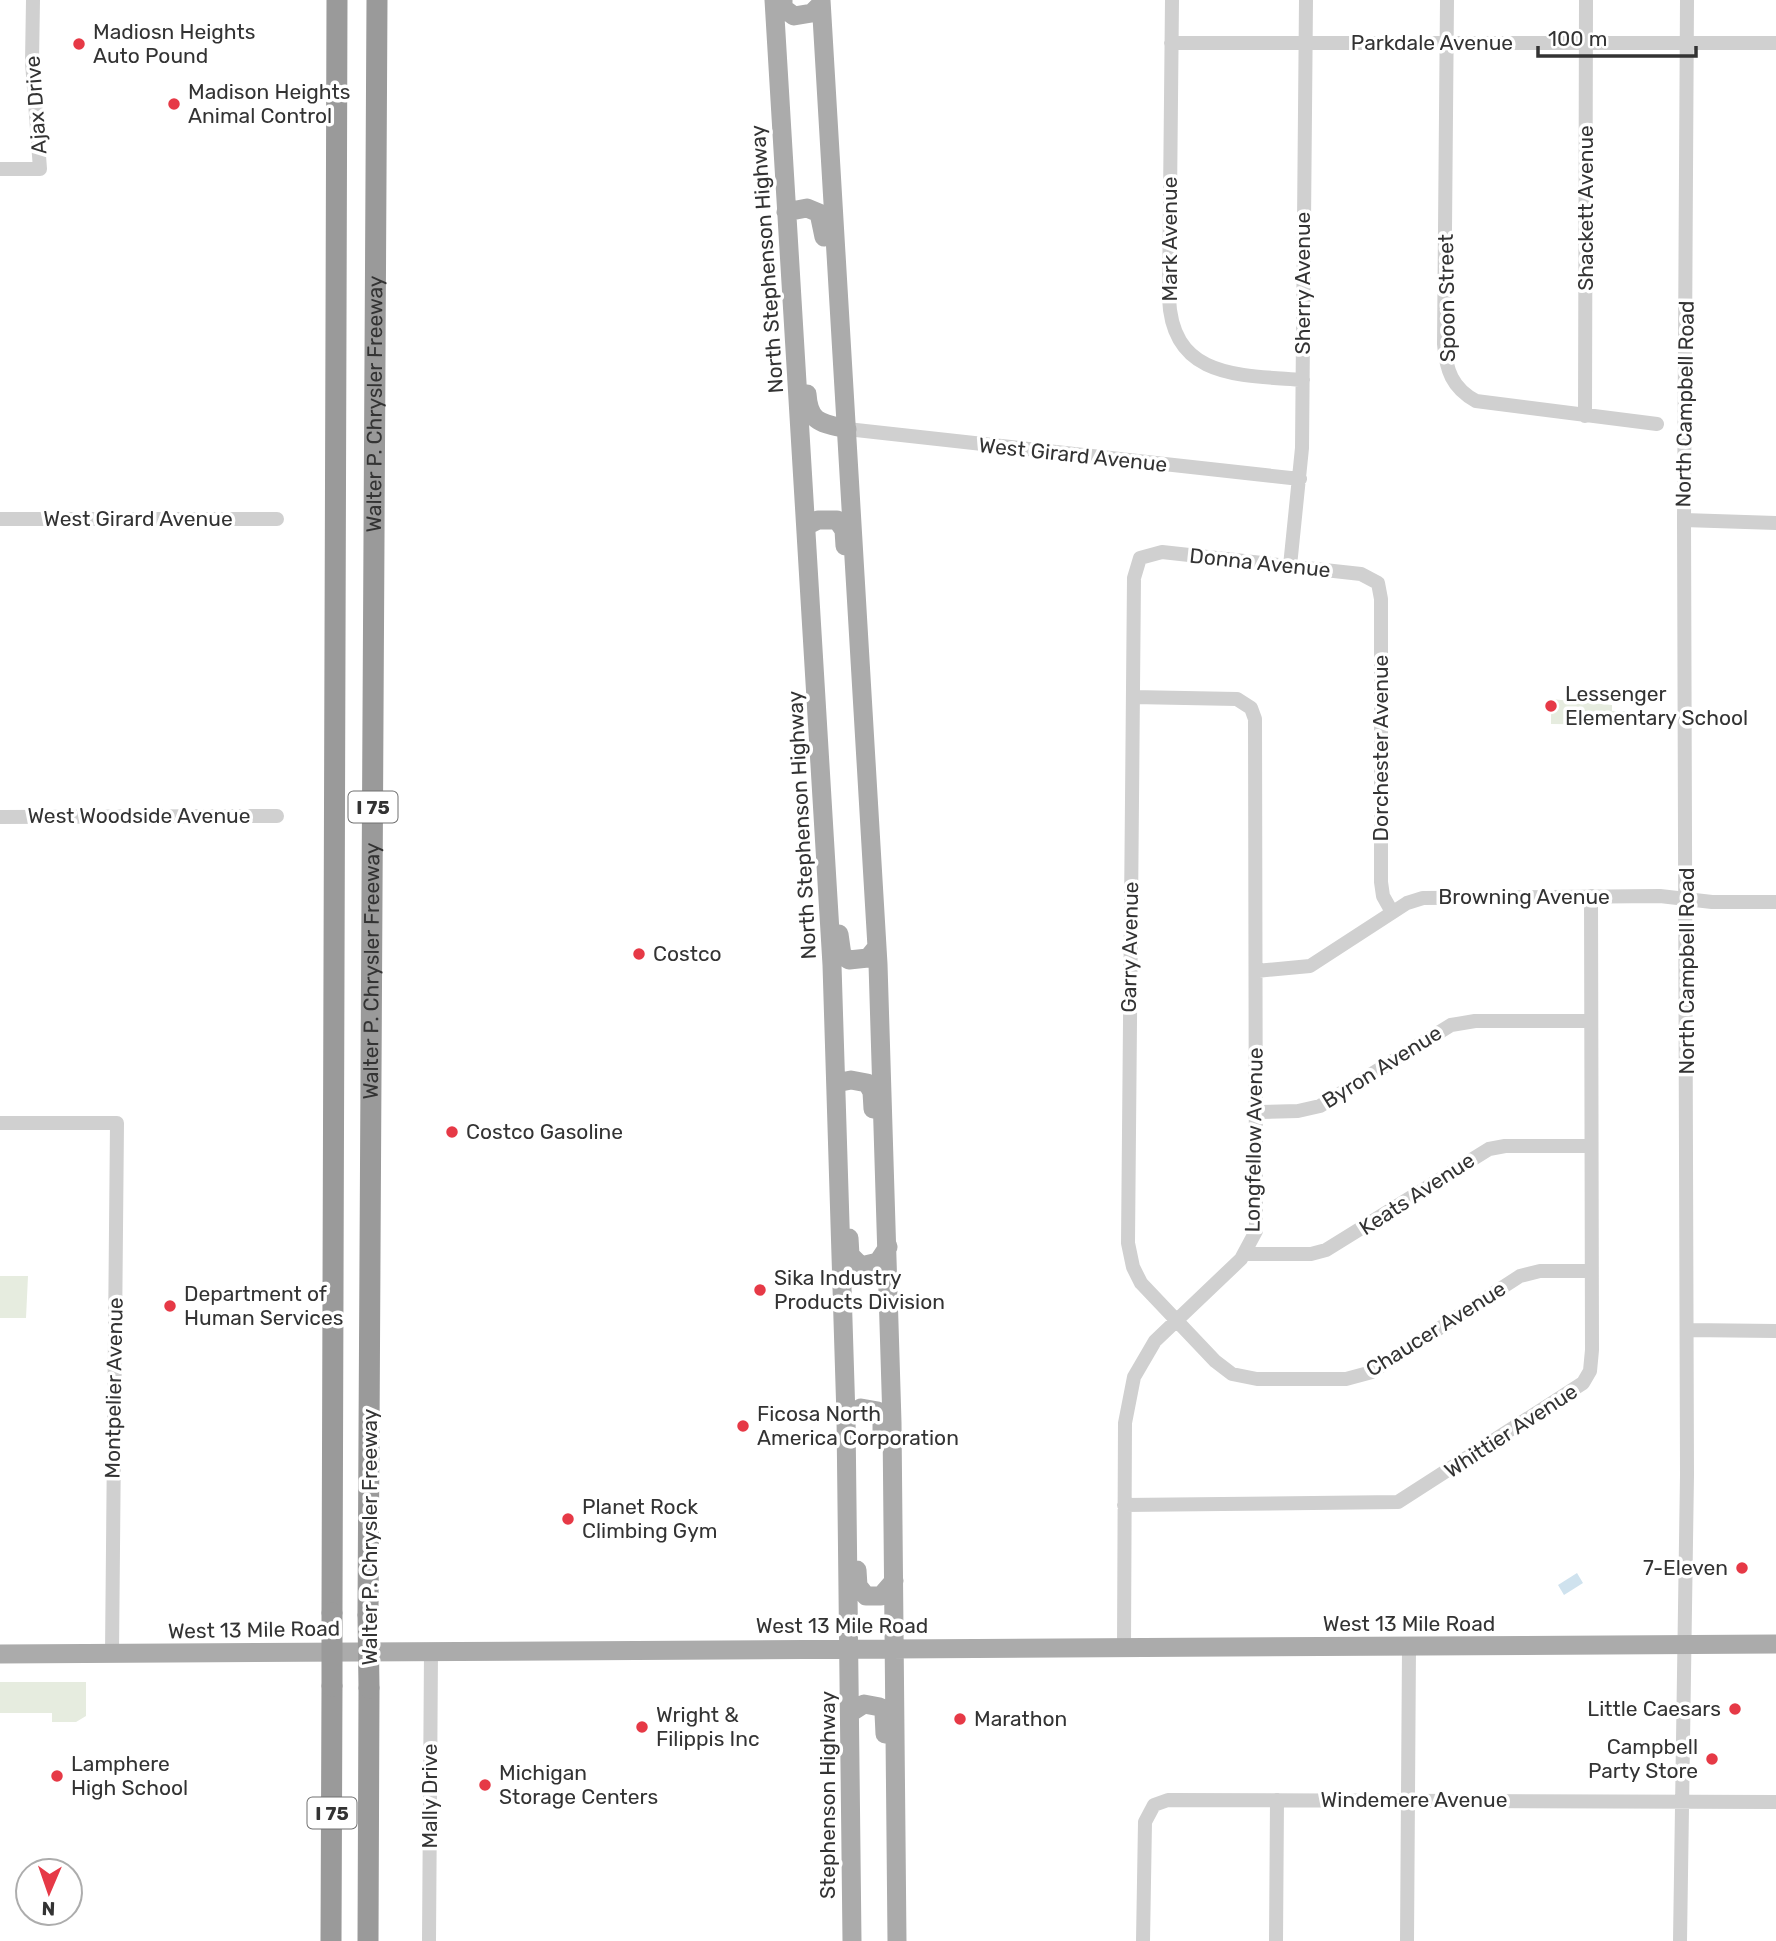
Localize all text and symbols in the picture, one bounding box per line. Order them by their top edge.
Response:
scale bar [1538,14,1696,58]
place label: Madiosn Heights Auto Pound [93,19,255,68]
text: 100 m [1548,26,1607,51]
street label: Parkdale Avenue [1351,30,1513,55]
marker: Madiosn Heights Auto Pound [71,36,87,52]
street label: Ajax Drive [20,55,51,155]
place label: Madison Heights Animal Control [188,79,350,128]
marker: Madison Heights Animal Control [166,96,182,112]
street label: North Stephenson Highway [745,124,788,394]
street label: Shackett Avenue [1573,125,1598,291]
street label: Mark Avenue [1157,176,1182,302]
street label: Sherry Avenue [1290,212,1315,354]
street label: Spoon Street [1433,234,1460,362]
street label: Walter P. Chrysler Freeway [361,275,387,533]
street label: North Campbell Road [1670,300,1699,508]
street label: West Girard Avenue [978,432,1169,477]
street label: West Girard Avenue [43,506,233,531]
street label: Donna Avenue [1188,543,1332,582]
street label: Dorchester Avenue [1368,655,1393,841]
place label: Lessenger Elementary School [1565,681,1748,730]
street label: North Stephenson Highway [782,690,821,960]
marker: Lessenger Elementary School [1543,698,1559,714]
road number: I 75 [348,792,398,822]
street label: West Woodside Avenue [27,803,251,828]
street label: Walter P. Chrysler Freeway [358,842,384,1100]
street label: North Campbell Road [1674,868,1699,1074]
street label: Garry Avenue [1116,881,1143,1013]
street label: Browning Avenue [1438,884,1610,909]
place label: Costco [653,941,722,966]
marker: Costco [631,946,647,962]
street label: Byron Avenue [1317,1020,1446,1113]
street label: Longfellow Avenue [1239,1047,1268,1233]
place label: Costco Gasoline [466,1119,623,1144]
marker: Costco Gasoline [444,1124,460,1140]
street label: Keats Avenue [1354,1147,1479,1240]
place label: Sika Industry Products Division [774,1265,945,1314]
street label: Chaucer Avenue [1361,1276,1510,1382]
place label: Department of Human Services [184,1281,343,1330]
marker: Sika Industry Products Division [752,1282,768,1298]
street label: Montpelier Avenue [99,1297,128,1479]
marker: Department of Human Services [162,1298,178,1314]
street label: Whittier Avenue [1440,1378,1582,1483]
place label: Ficosa North America Corporation [757,1401,959,1450]
street label: Walter P. Chrysler Freeway [357,1408,382,1665]
marker: Ficosa North America Corporation [735,1418,751,1434]
place label: Planet Rock Climbing Gym [582,1494,717,1543]
marker: Planet Rock Climbing Gym [560,1511,576,1527]
place label: 7-Eleven [1643,1555,1728,1580]
marker: 7-Eleven [1734,1560,1750,1576]
street label: West 13 Mile Road [1323,1611,1495,1636]
street label: West 13 Mile Road [756,1613,928,1638]
street label: West 13 Mile Road [168,1615,340,1644]
street label: Stephenson Highway [815,1691,840,1899]
place label: Little Caesars [1587,1696,1721,1721]
marker: Little Caesars [1727,1701,1743,1717]
place label: Wright & Filippis Inc [656,1702,760,1751]
place label: Marathon [974,1706,1067,1731]
marker: Marathon [952,1711,968,1727]
marker: Wright & Filippis Inc [634,1719,650,1735]
place label: Campbell Party Store [1588,1734,1698,1783]
street label: Mally Drive [417,1743,442,1849]
place label: Lamphere High School [71,1751,188,1800]
marker: Campbell Party Store [1704,1751,1720,1767]
place label: Michigan Storage Centers [499,1760,658,1809]
marker: Lamphere High School [49,1768,65,1784]
marker: Michigan Storage Centers [477,1777,493,1793]
street label: Windemere Avenue [1321,1787,1508,1812]
road number: I 75 [308,1798,356,1828]
north arrow [14,1857,84,1927]
text: N [41,1897,56,1920]

